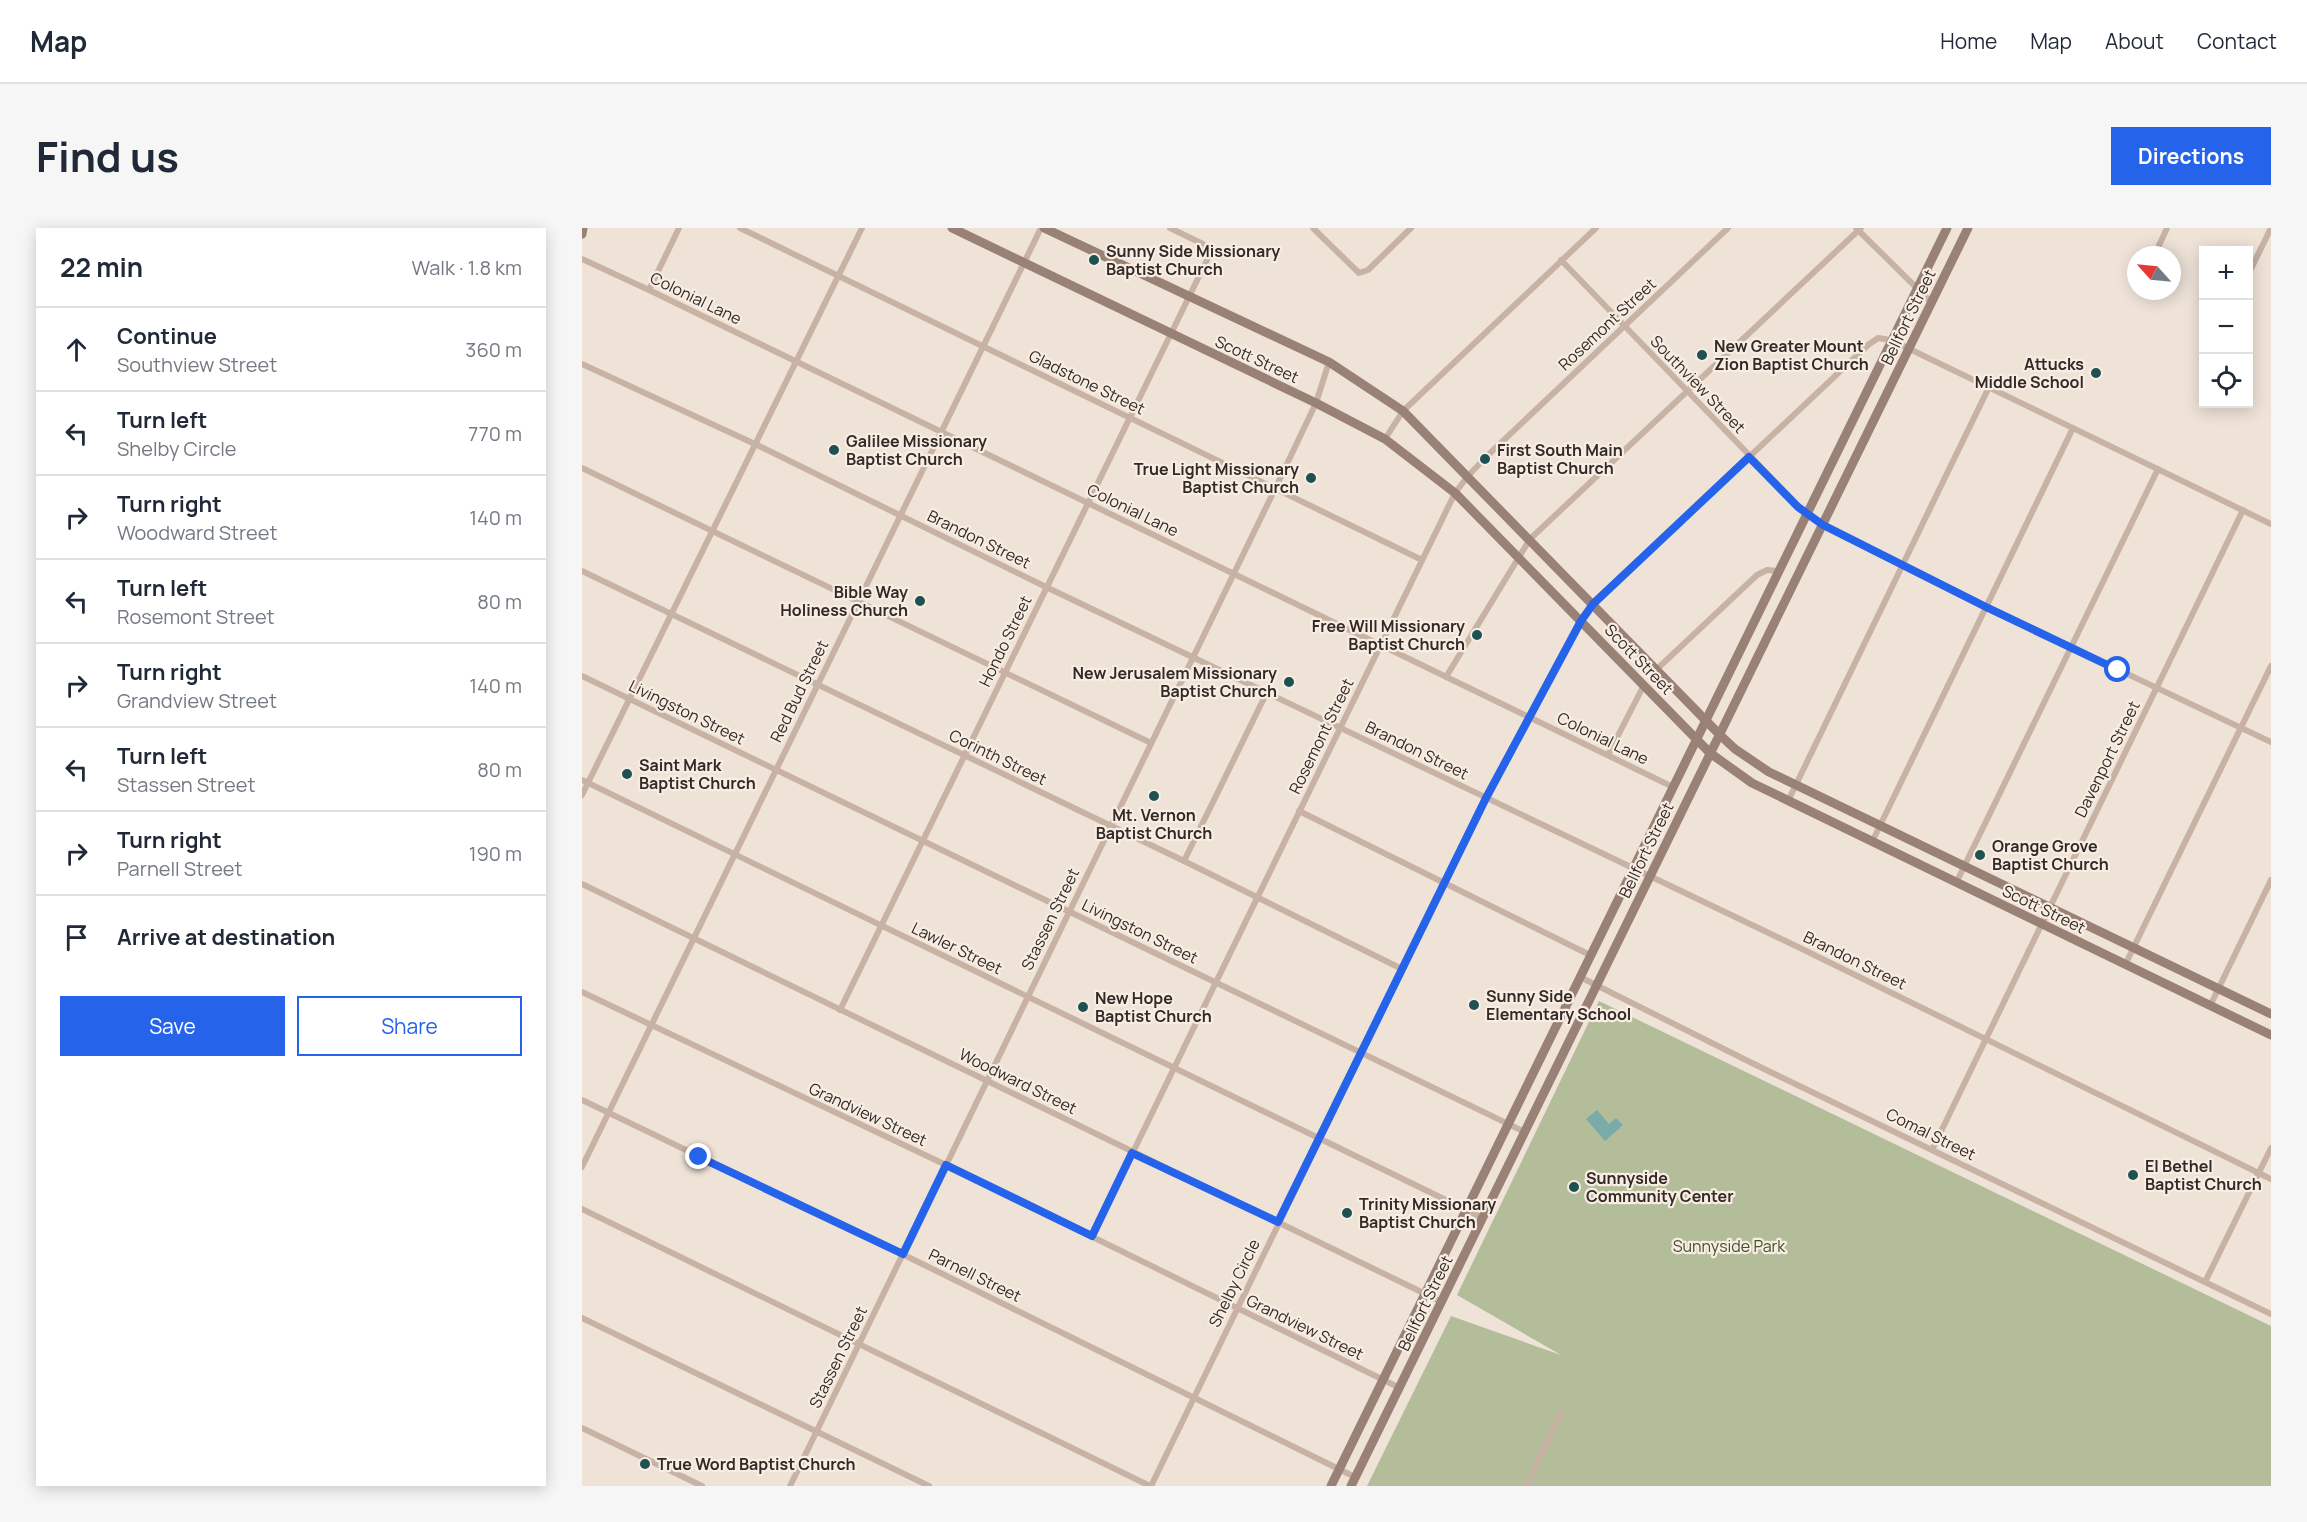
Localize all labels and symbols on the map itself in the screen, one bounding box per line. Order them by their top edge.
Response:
place label: Sunny Side Missionary Baptist Church [1106,240,1280,280]
north arrow [2127,246,2181,300]
marker: Sunny Side Missionary Baptist Church [1087,253,1101,267]
street label: Colonial Lane [647,266,745,330]
street label: Bellfort Street [1875,266,1941,368]
street label: Rosemont Street [1553,273,1661,375]
street label: Scott Street [1212,330,1302,388]
street label: Southview Street [1646,330,1750,438]
place label: New Greater Mount Zion Baptist Church [1714,335,1869,375]
street label: Gladstone Street [1025,344,1149,420]
marker: New Greater Mount Zion Baptist Church [1695,348,1709,362]
place label: Attucks Middle School [1975,353,2084,393]
marker: Attucks Middle School [2089,366,2103,380]
place label: Galilee Missionary Baptist Church [846,430,987,470]
place label: First South Main Baptist Church [1497,439,1623,479]
marker: Galilee Missionary Baptist Church [827,443,841,457]
marker: First South Main Baptist Church [1478,452,1492,466]
place label: True Light Missionary Baptist Church [1134,458,1299,498]
marker: True Light Missionary Baptist Church [1304,471,1318,485]
street label: Colonial Lane [1084,478,1182,542]
street label: Brandon Street [924,505,1034,573]
place label: Bible Way Holiness Church [780,581,908,621]
street label: Hondo Street [973,592,1037,690]
marker: Bible Way Holiness Church [913,594,927,608]
place label: Free Will Missionary Baptist Church [1312,615,1465,655]
street label: Scott Street [1600,619,1678,699]
marker: Free Will Missionary Baptist Church [1470,628,1484,642]
street label: Red Bud Street [765,636,833,746]
route start [2104,656,2130,682]
place label: New Jerusalem Missionary Baptist Church [1073,662,1277,702]
street label: Livingston Street [625,674,749,750]
marker: New Jerusalem Missionary Baptist Church [1282,675,1296,689]
street label: Rosemont Street [1283,675,1359,797]
street label: Davenport Street [2069,697,2145,821]
street label: Colonial Lane [1554,706,1652,770]
street label: Brandon Street [1362,716,1472,784]
street label: Corinth Street [946,724,1050,790]
place label: Saint Mark Baptist Church [639,754,756,794]
marker: Saint Mark Baptist Church [620,767,634,781]
marker: Mt. Vernon Baptist Church [1147,789,1161,803]
street label: Bellfort Street [1613,799,1679,901]
place label: Mt. Vernon Baptist Church [1096,804,1212,844]
place label: Orange Grove Baptist Church [1992,835,2109,875]
marker: Orange Grove Baptist Church [1973,848,1987,862]
street label: Stassen Street [1016,864,1084,974]
street label: Scott Street [1999,879,2089,939]
street label: Livingston Street [1078,893,1202,969]
street label: Lawler Street [908,917,1006,979]
street label: Brandon Street [1800,926,1910,994]
place label: Sunny Side Elementary School [1486,985,1631,1025]
place label: New Hope Baptist Church [1095,987,1212,1027]
marker: Sunny Side Elementary School [1467,998,1481,1012]
marker: New Hope Baptist Church [1076,1000,1090,1014]
street label: Woodward Street [955,1043,1081,1119]
street label: Grandview Street [805,1077,931,1151]
street label: Comal Street [1882,1103,1980,1165]
route end [685,1143,711,1169]
place label: El Bethel Baptist Church [2145,1155,2262,1195]
place label: Sunnyside Community Center [1586,1167,1734,1207]
marker: El Bethel Baptist Church [2126,1168,2140,1182]
marker: Sunnyside Community Center [1567,1180,1581,1194]
place label: Trinity Missionary Baptist Church [1359,1193,1496,1233]
marker: Trinity Missionary Baptist Church [1340,1206,1354,1220]
street label: Shelby Circle [1203,1235,1265,1331]
park label: Sunnyside Park [1673,1235,1786,1257]
street label: Parnell Street [925,1243,1025,1307]
street label: Bellfort Street [1392,1252,1458,1354]
street label: Grandview Street [1243,1289,1367,1365]
street label: Stassen Street [804,1302,872,1412]
place label: True Word Baptist Church [657,1453,856,1475]
marker: True Word Baptist Church [638,1457,652,1471]

